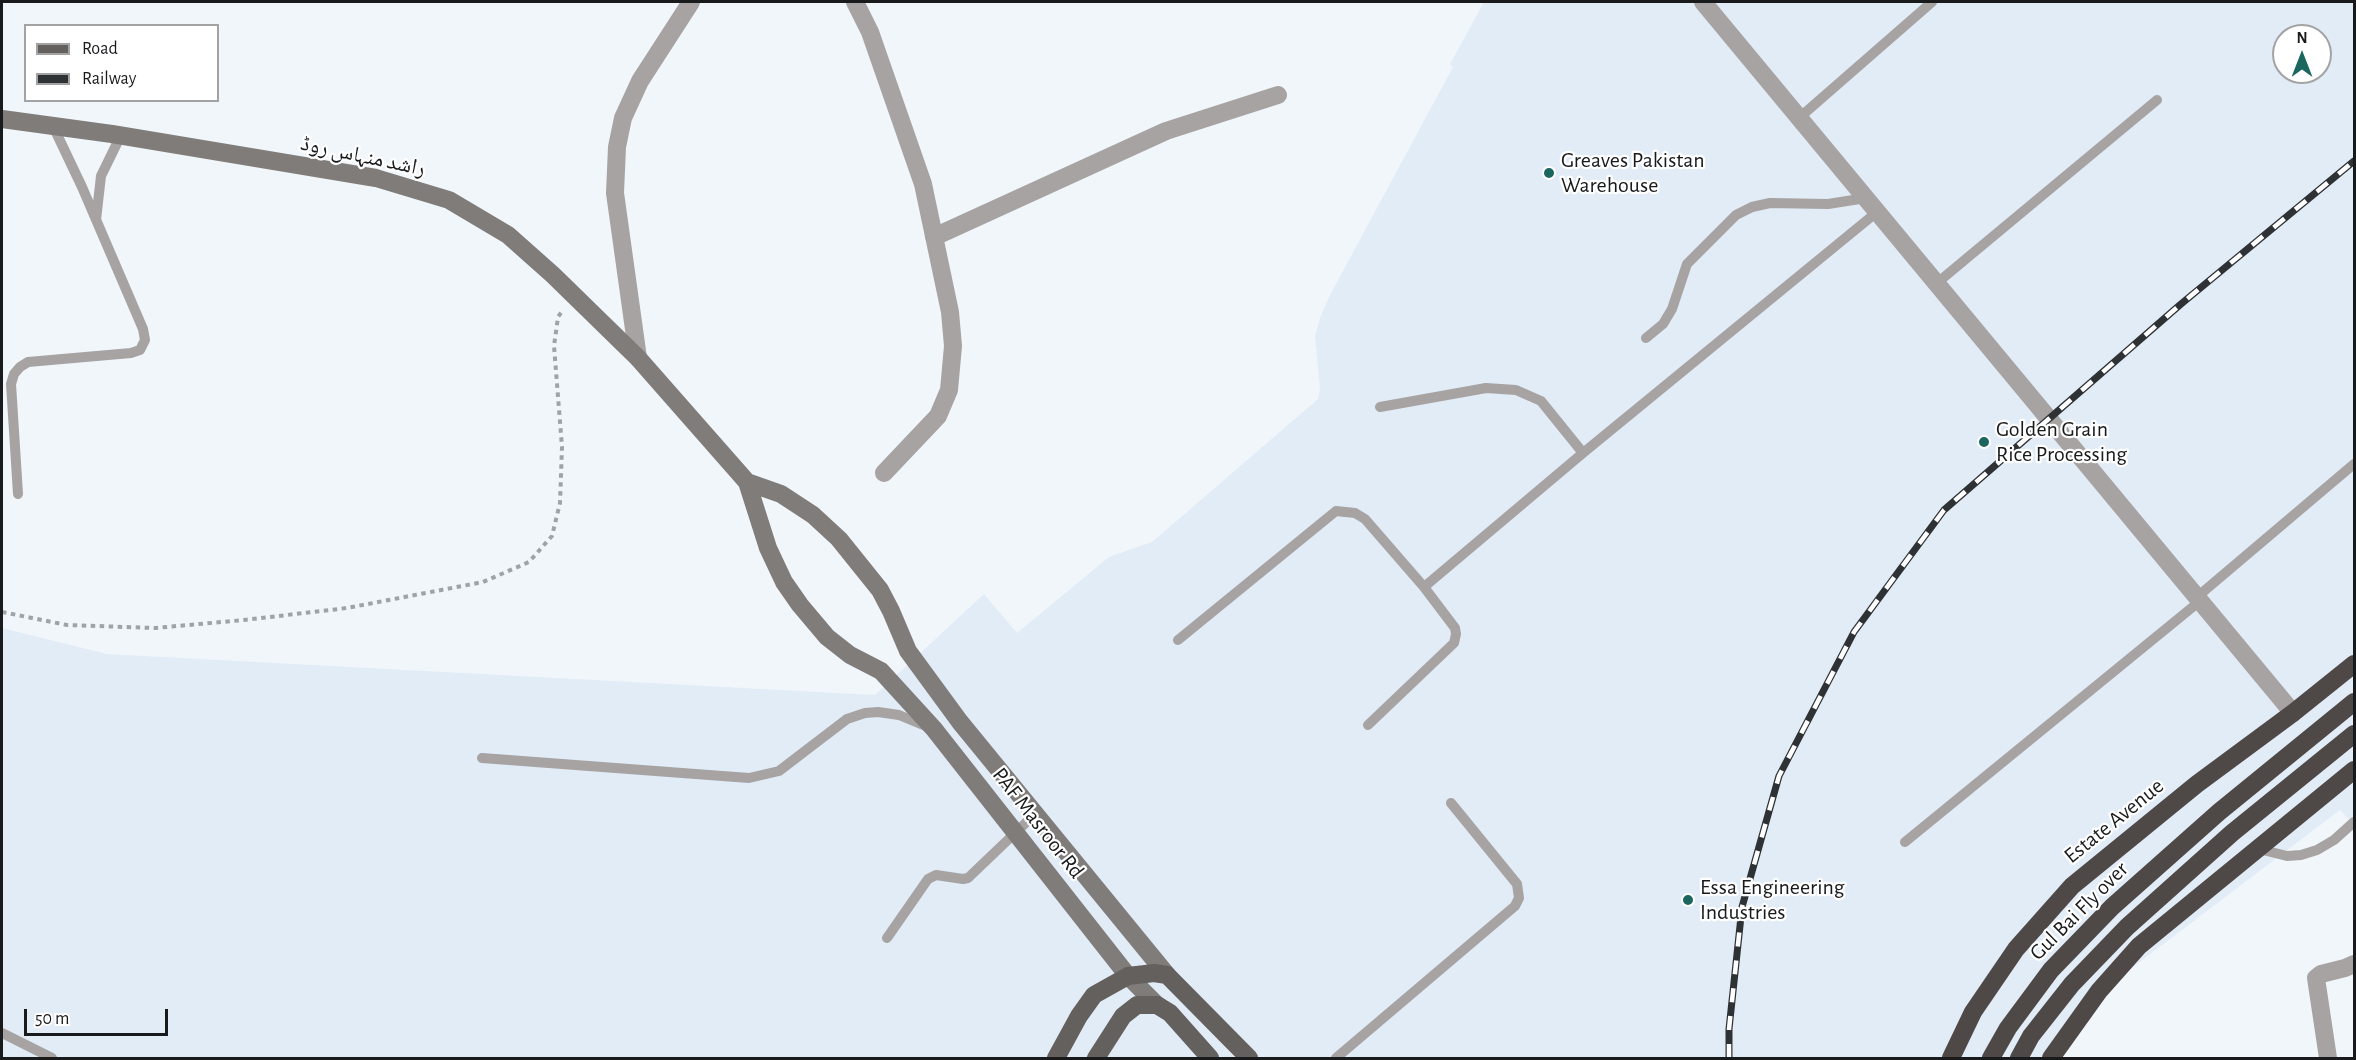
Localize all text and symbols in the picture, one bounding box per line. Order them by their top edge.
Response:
legend [24,24,219,102]
north arrow [2272,24,2332,84]
text: N [2296,30,2308,46]
text: Road [82,40,118,58]
text: Railway [82,70,136,88]
street label: راشد منہاس روڈ [298,130,428,182]
place label: Greaves Pakistan Warehouse [1561,147,1705,198]
marker: Greaves Pakistan Warehouse [1542,166,1556,180]
place label: Golden Grain Rice Processing [1996,416,2127,468]
marker: Golden Grain Rice Processing [1977,435,1991,449]
street label: PAF Masroor Rd [986,762,1090,884]
street label: Estate Avenue [2059,773,2169,869]
street label: Gul Bai Fly over [2024,856,2134,966]
place label: Essa Engineering Industries [1700,874,1845,926]
marker: Essa Engineering Industries [1681,893,1695,907]
scale bar [27,997,171,1035]
text: 50 m [35,1010,69,1028]

